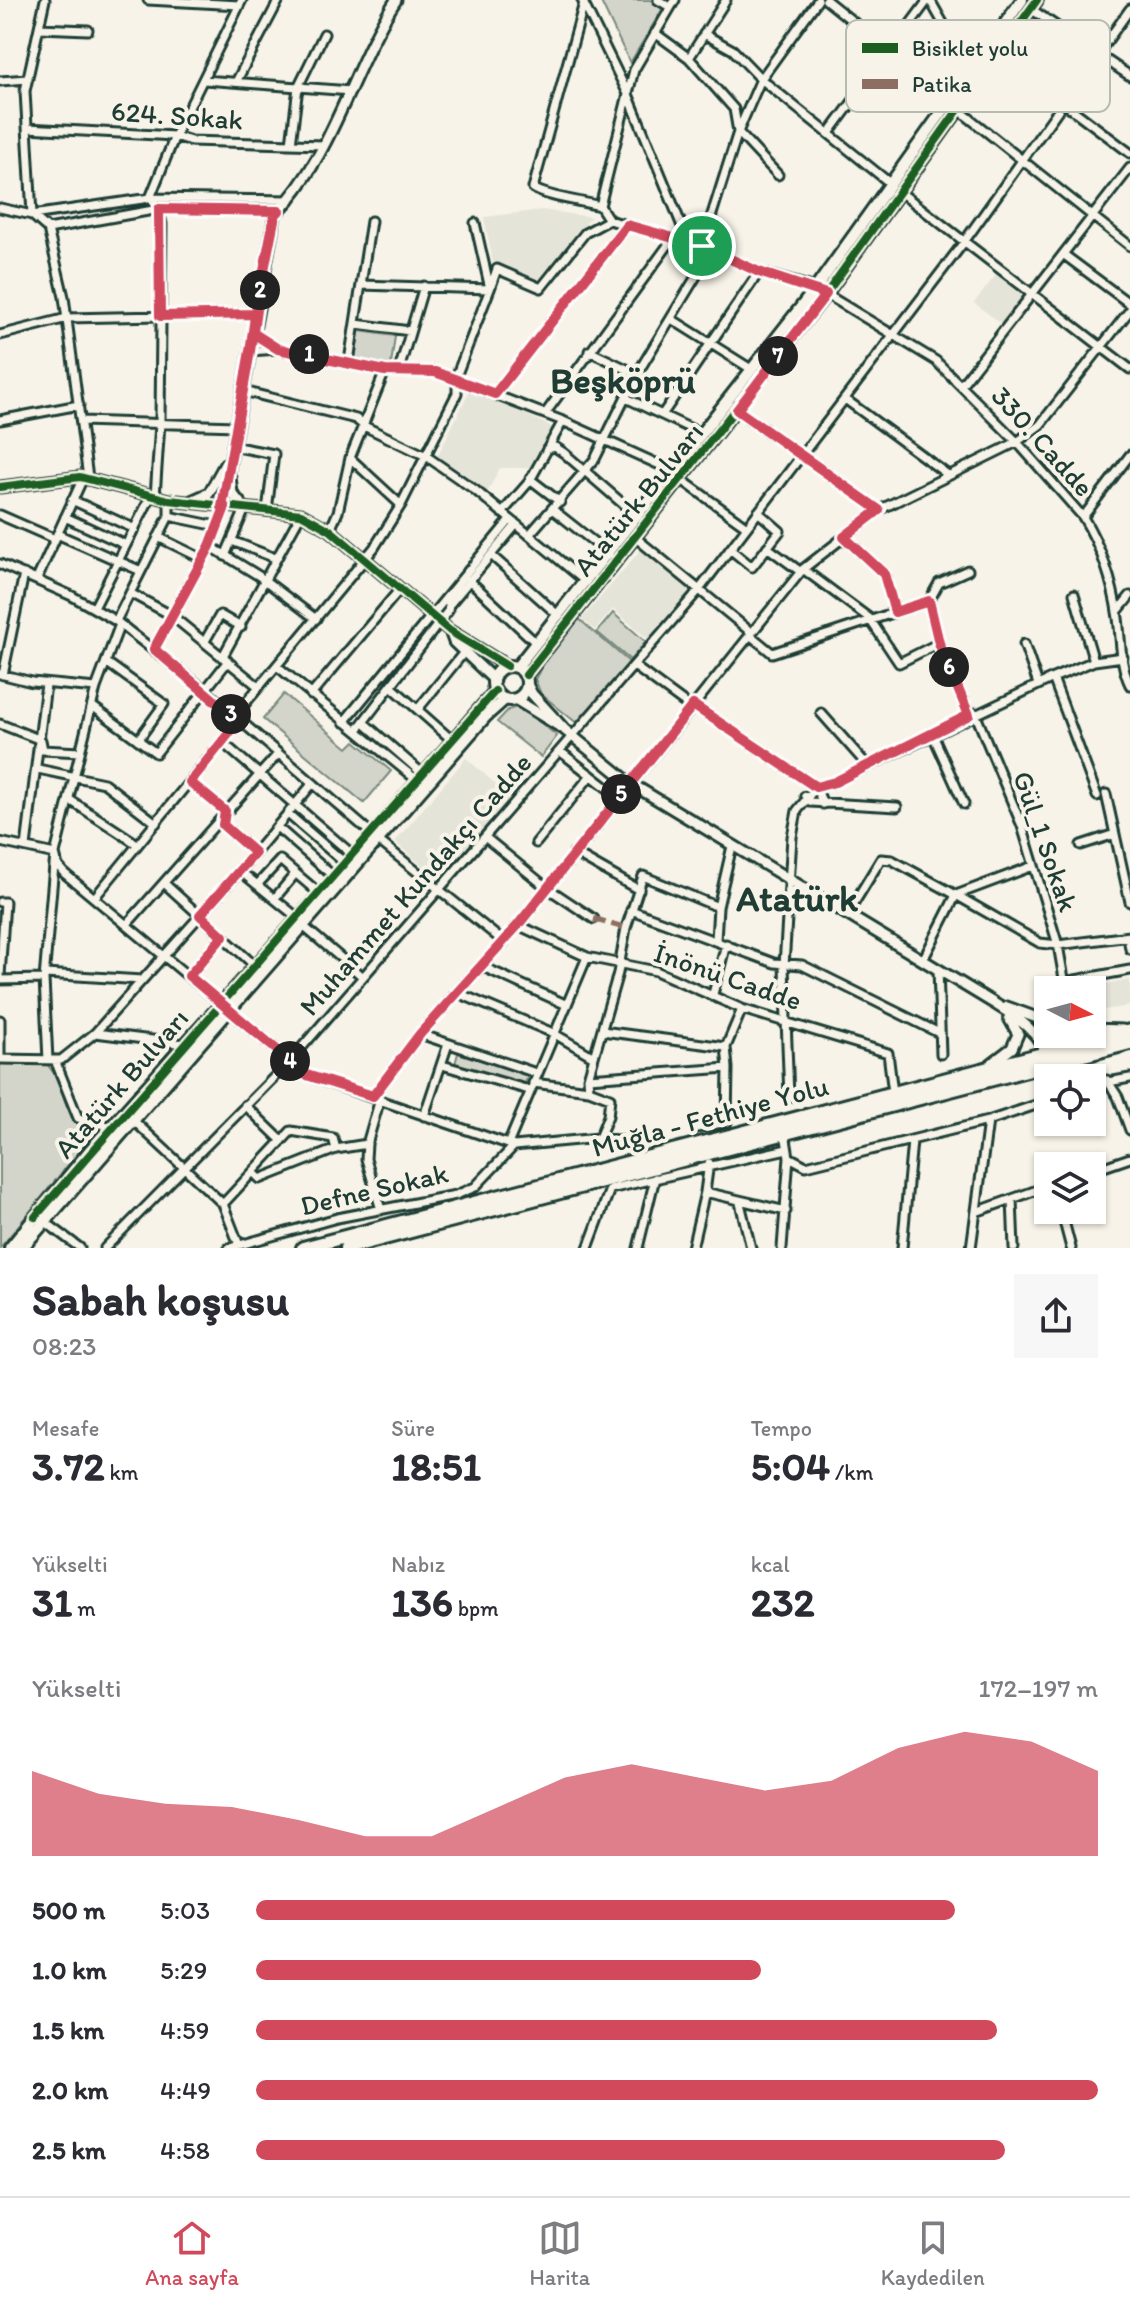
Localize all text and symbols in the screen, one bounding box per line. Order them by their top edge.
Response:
legend [846,20,1110,112]
text: Bisiklet yolu [912,35,1028,62]
text: Patika [912,71,972,98]
street label: 624. Sokak [110,93,244,137]
pin [668,212,736,280]
icon: arrive [680,224,724,268]
pin: 2 [240,270,280,310]
text: 2 [254,276,266,303]
pin: 1 [289,334,329,374]
pin: 7 [758,336,798,376]
text: 1 [304,340,314,367]
text: 7 [773,342,783,369]
district label: Beşköprü [550,359,696,402]
street label: 330. Cadde [984,379,1102,503]
street label: Atatürk Bulvarı [566,415,710,583]
pin: 6 [929,647,969,687]
text: 6 [943,653,955,680]
pin: 3 [211,694,251,734]
text: 3 [225,700,237,727]
street label: Muhammet Kundakçı Cadde [292,746,538,1022]
street label: Gül_1 Sokak [1006,766,1086,916]
pin: 5 [601,774,641,814]
text: 5 [615,780,627,807]
district label: Atatürk [736,877,858,920]
street label: İnönü Cadde [650,935,806,1017]
north arrow [1034,976,1106,1048]
map controls [1034,976,1106,1224]
street label: Atatürk Bulvarı [47,1001,195,1165]
pin: 4 [270,1041,310,1081]
text: 4 [283,1047,297,1074]
button: locate [1034,1064,1106,1136]
street label: Muğla - Fethiye Yolu [588,1068,832,1164]
button: layers [1034,1152,1106,1224]
street label: Defne Sokak [297,1155,452,1222]
text: Sabah koşusu [32,1273,289,1326]
button: share [1014,1274,1098,1358]
text: 08:23 [32,1330,96,1362]
text: Mesafe [32,1415,99,1442]
text: Süre [391,1415,435,1442]
text: Tempo [751,1415,812,1442]
text: 3.72 [32,1442,105,1490]
text: 18:51 [391,1442,481,1490]
text: 5:04 [751,1442,830,1490]
text: km [105,1459,139,1486]
text: /km [830,1459,873,1486]
text: Yükselti [32,1551,108,1578]
text: Nabız [391,1551,445,1578]
text: kcal [751,1551,790,1578]
text: 31 [32,1578,72,1626]
text: 136 [391,1578,453,1626]
text: 232 [751,1578,815,1626]
text: m [72,1595,96,1622]
text: bpm [453,1595,499,1622]
text: Yükselti [32,1672,121,1704]
text: 172–197 m [979,1672,1098,1704]
text: 500 m [32,1894,105,1926]
text: 5:03 [160,1894,210,1926]
text: 1.0 km [32,1954,107,1986]
text: 5:29 [160,1954,207,1986]
text: 1.5 km [32,2014,104,2046]
text: 4:59 [160,2014,209,2046]
text: 2.0 km [32,2074,108,2106]
text: 4:49 [160,2074,211,2106]
text: 2.5 km [32,2134,106,2166]
text: 4:58 [160,2134,210,2166]
tab: Ana sayfa [145,2216,239,2291]
tab: Harita [530,2216,590,2291]
tab: Kaydedilen [881,2216,985,2291]

